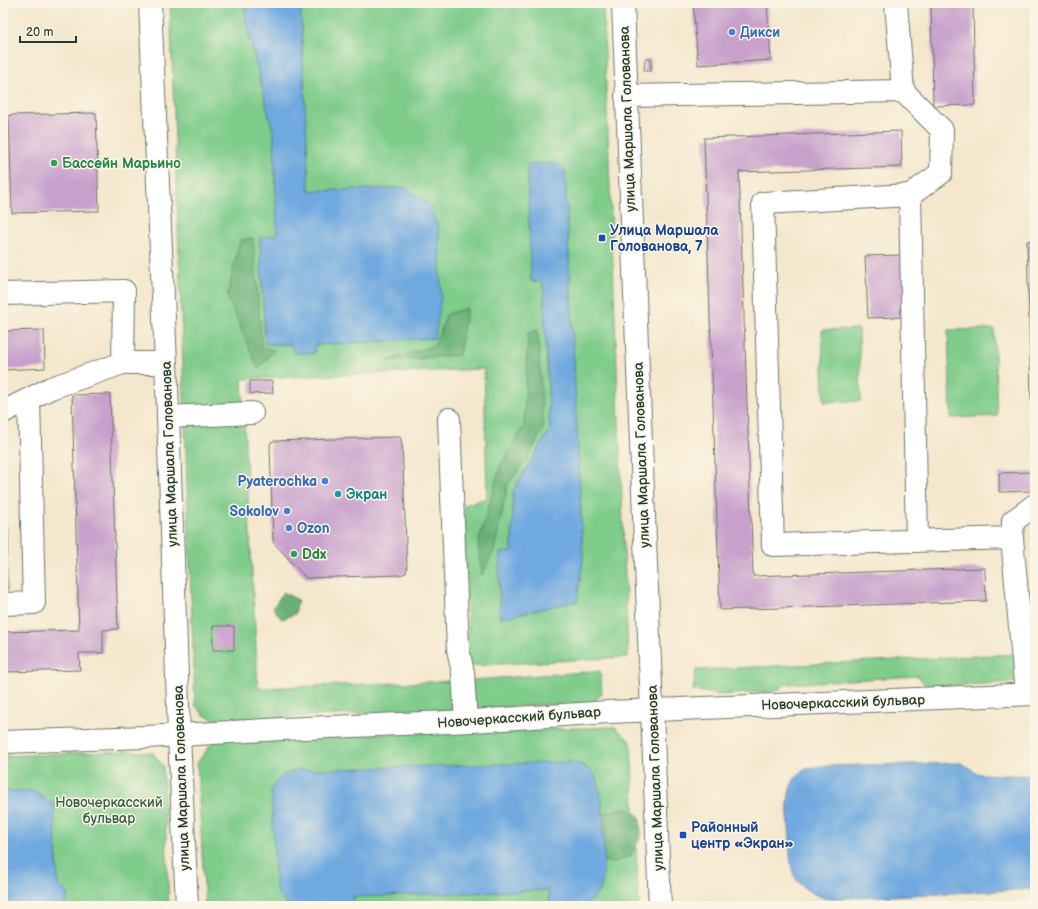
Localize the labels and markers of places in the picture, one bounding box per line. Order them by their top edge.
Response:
place label: Дикси [740,24,780,41]
marker: Дикси [727,27,737,37]
place label: Бассейн Марьино [62,155,181,172]
marker: Бассейн Марьино [49,158,59,168]
place label: Улица Маршала Голованова, 7 [610,222,719,255]
marker: Улица Маршала Голованова, 7 [597,233,607,243]
place label: Pyaterochka [237,473,317,490]
marker: Pyaterochka [320,476,330,486]
place label: Экран [346,486,387,503]
marker: Экран [333,489,343,499]
place label: Sokolov [230,503,279,520]
marker: Sokolov [282,506,292,516]
place label: Ozon [297,520,330,537]
marker: Ozon [284,523,294,533]
place label: Ddx [302,546,327,563]
marker: Ddx [289,549,299,559]
place label: Районный центр «Экран» [691,819,794,852]
marker: Районный центр «Экран» [678,830,688,840]

